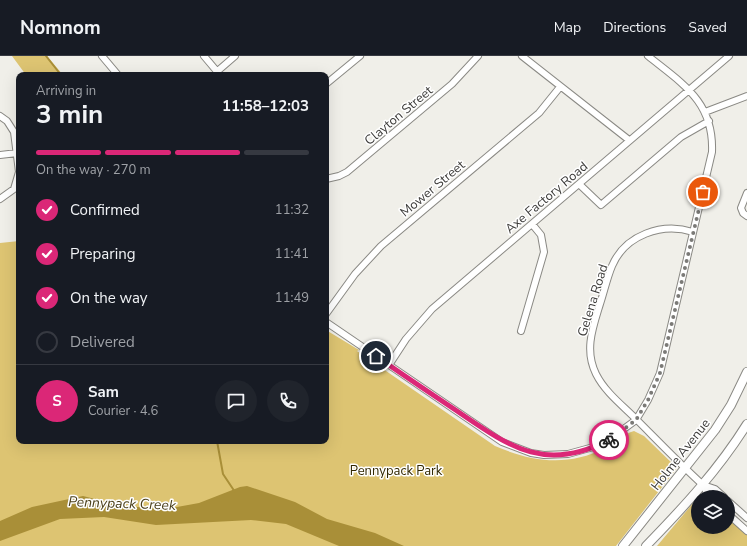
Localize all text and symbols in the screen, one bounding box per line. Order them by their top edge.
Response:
text: Nomnom [20,15,101,41]
text: Map [554,18,581,37]
text: Directions [603,18,666,37]
text: Saved [688,18,727,37]
text: Arriving in [36,82,96,100]
street label: Clayton Street [361,82,437,150]
text: 11:58–12:03 [222,96,309,116]
text: 3 min [36,97,103,132]
street label: Mower Street [396,156,469,221]
street label: Axe Factory Road [501,158,592,238]
text: On the way · 270 m [36,161,151,179]
pin [686,175,720,209]
icon: bag [692,181,714,203]
icon: check [36,199,58,221]
text: Confirmed [70,200,140,220]
text: 11:32 [275,201,309,219]
icon: check [36,243,58,265]
text: Preparing [70,244,135,264]
text: 11:41 [275,245,309,263]
street label: Gelena Road [573,262,613,339]
icon: check [36,287,58,309]
text: On the way [70,288,148,308]
text: 11:49 [275,289,309,307]
text: Delivered [70,332,135,352]
pin [359,339,393,373]
icon: home [365,345,387,367]
button: chat [215,380,257,422]
button: phone [267,380,309,422]
text: Sam [88,382,119,402]
text: S [52,391,62,411]
text: Courier · 4.6 [88,402,158,420]
street label: Holme Avenue [647,415,715,494]
courier [589,420,629,460]
icon: bike [598,429,620,451]
park label: Pennypack Park [350,462,443,480]
map controls [691,490,735,534]
button: layers [691,490,735,534]
water label: Pennypack Creek [68,492,177,515]

